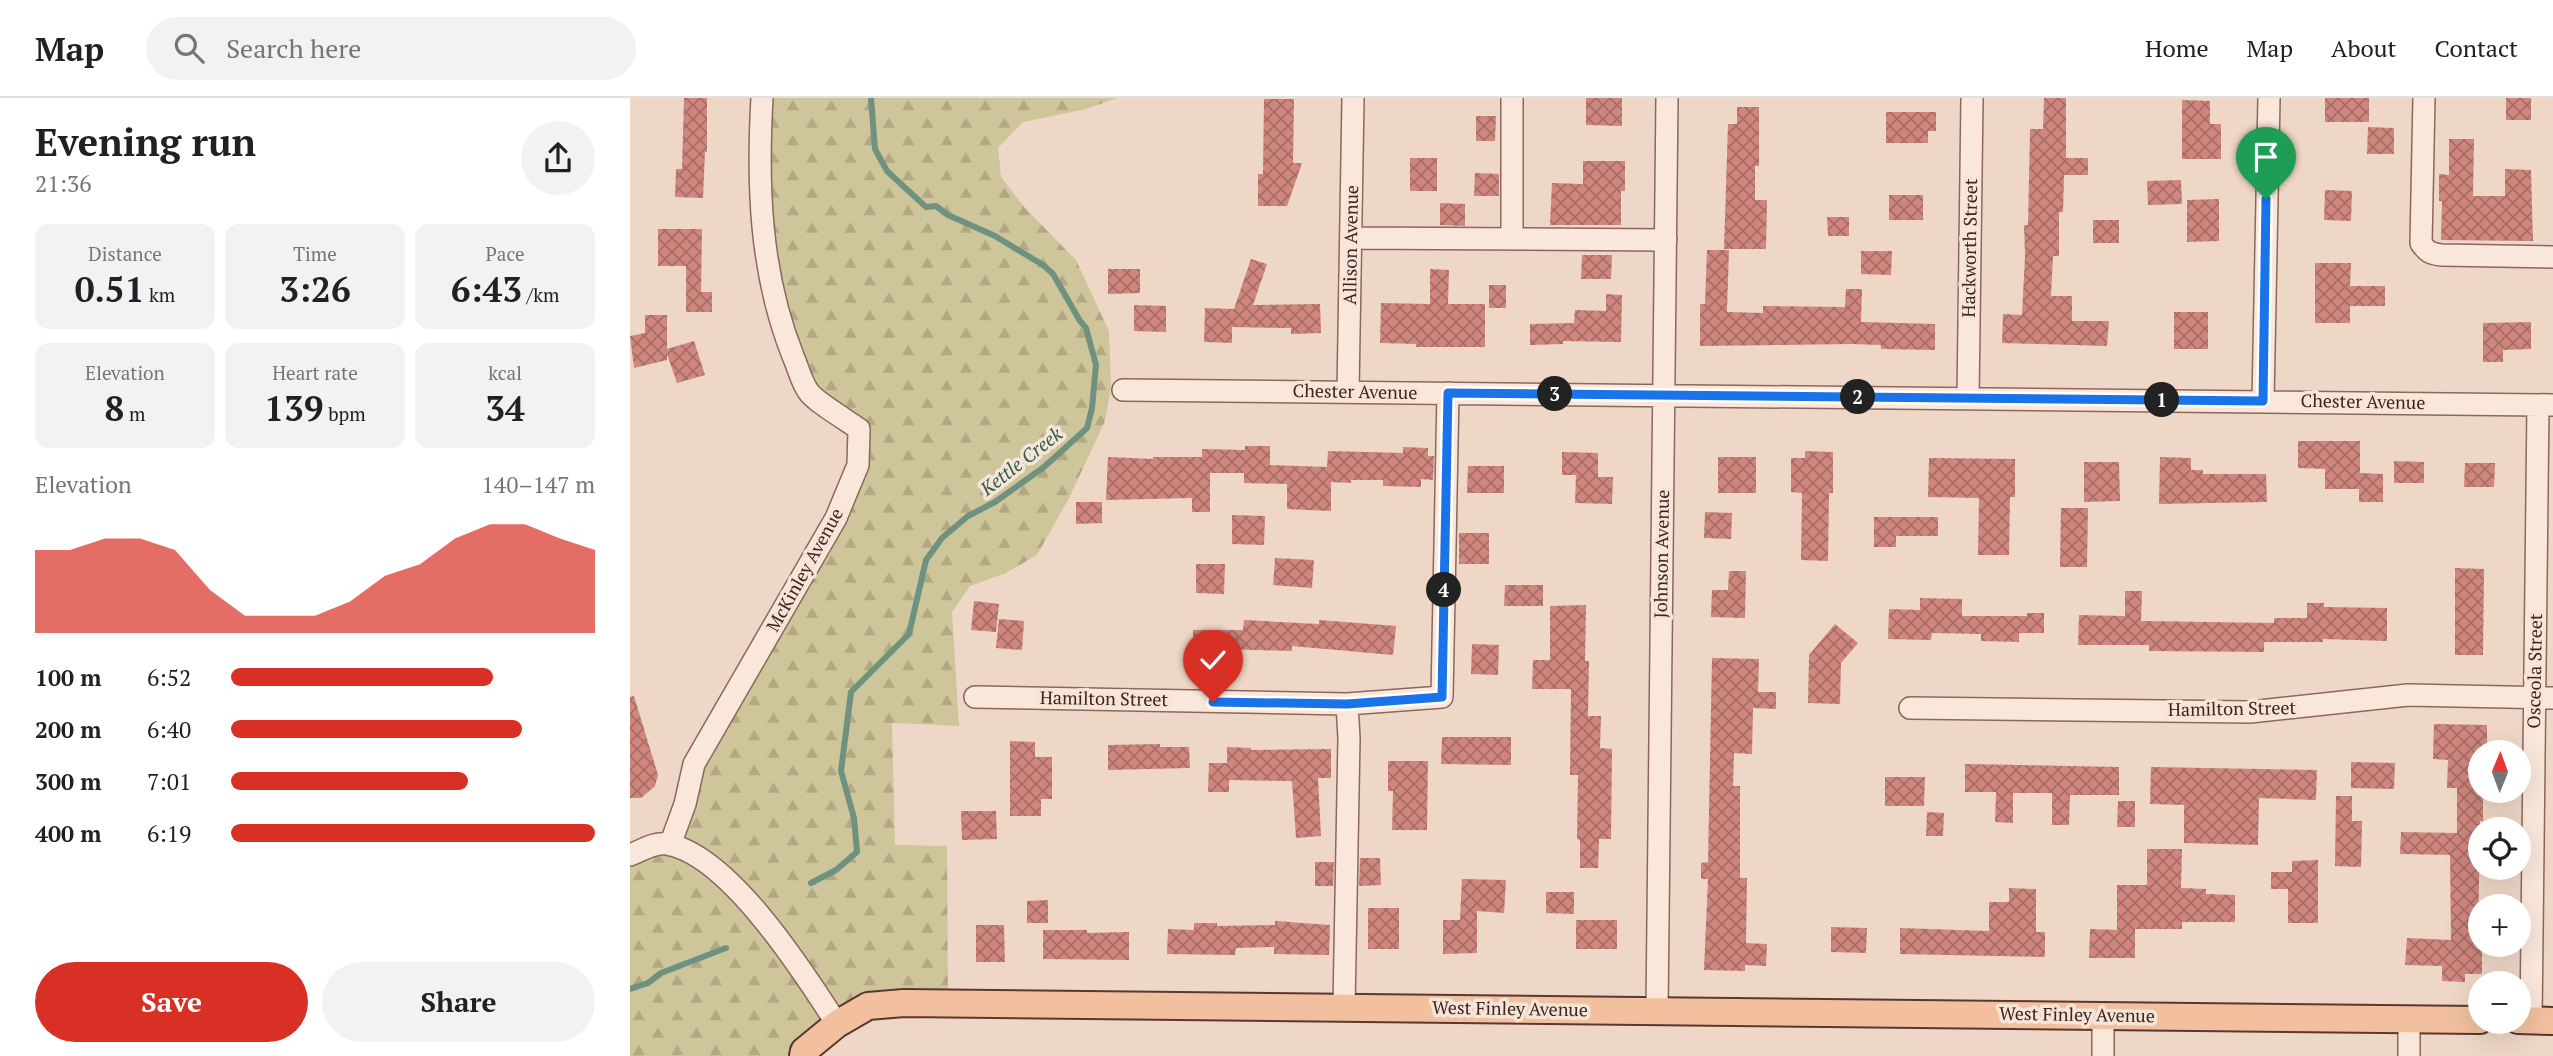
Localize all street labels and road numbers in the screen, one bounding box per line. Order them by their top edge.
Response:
street label: Hackworth Street [1956,178,1982,318]
street label: Allison Avenue [1337,185,1363,305]
street label: Chester Avenue [1293,378,1418,404]
street label: Chester Avenue [2301,388,2426,414]
street label: Johnson Avenue [1648,489,1674,619]
street label: McKinley Avenue [760,503,848,636]
street label: Osceola Street [2521,613,2547,729]
street label: Hamilton Street [1040,685,1169,711]
street label: Hamilton Street [2168,695,2297,721]
street label: West Finley Avenue [1432,995,1588,1021]
street label: West Finley Avenue [1999,1001,2155,1027]

